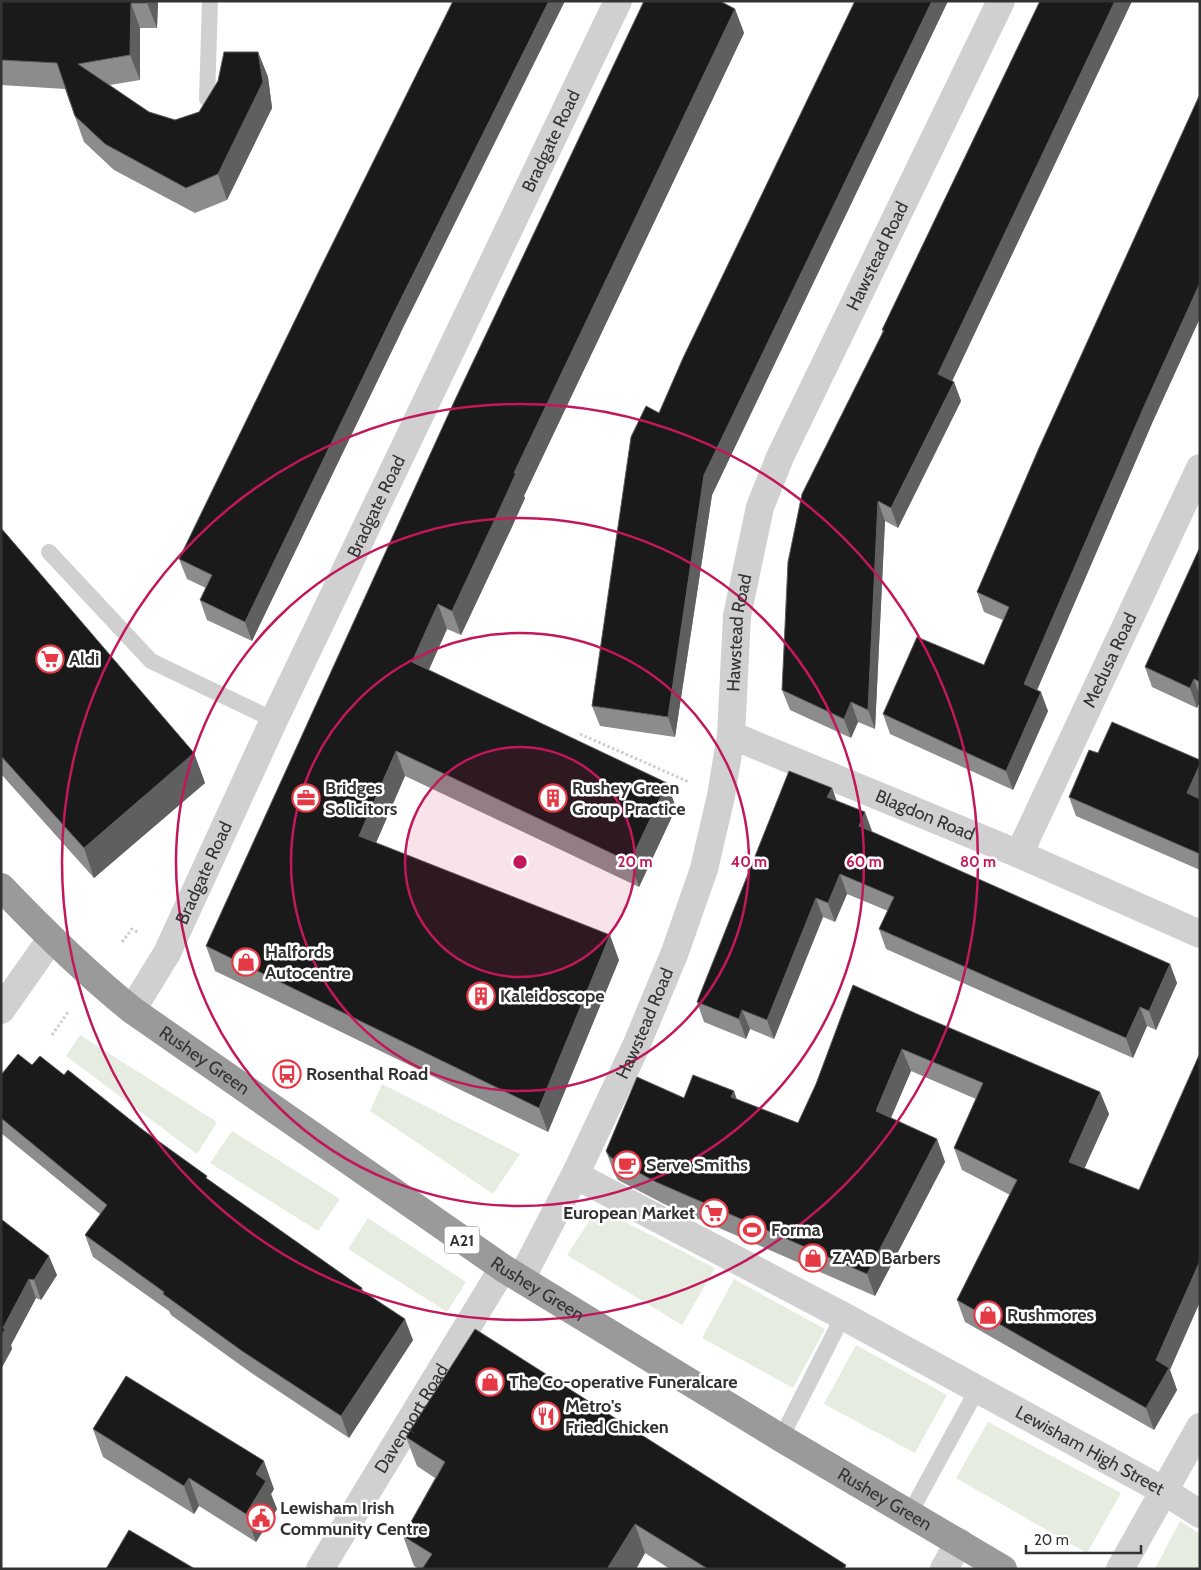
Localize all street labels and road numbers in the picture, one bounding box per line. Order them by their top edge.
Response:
street label: Bradgate Road [517,86,585,196]
street label: Hawstead Road [842,198,913,314]
street label: Bradgate Road [342,452,410,561]
street label: Hawstead Road [722,572,757,692]
street label: Medusa Road [1078,609,1142,711]
street label: Blagdon Road [872,785,978,846]
street label: Bradgate Road [171,818,237,928]
street label: Hawstead Road [611,965,678,1082]
street label: Rushey Green [155,1021,254,1100]
road number: A21 [444,1226,480,1254]
street label: Rushey Green [486,1252,588,1326]
street label: Davenport Road [370,1360,453,1477]
street label: Lewisham High Street [1012,1401,1168,1500]
street label: Rushey Green [834,1463,936,1536]

